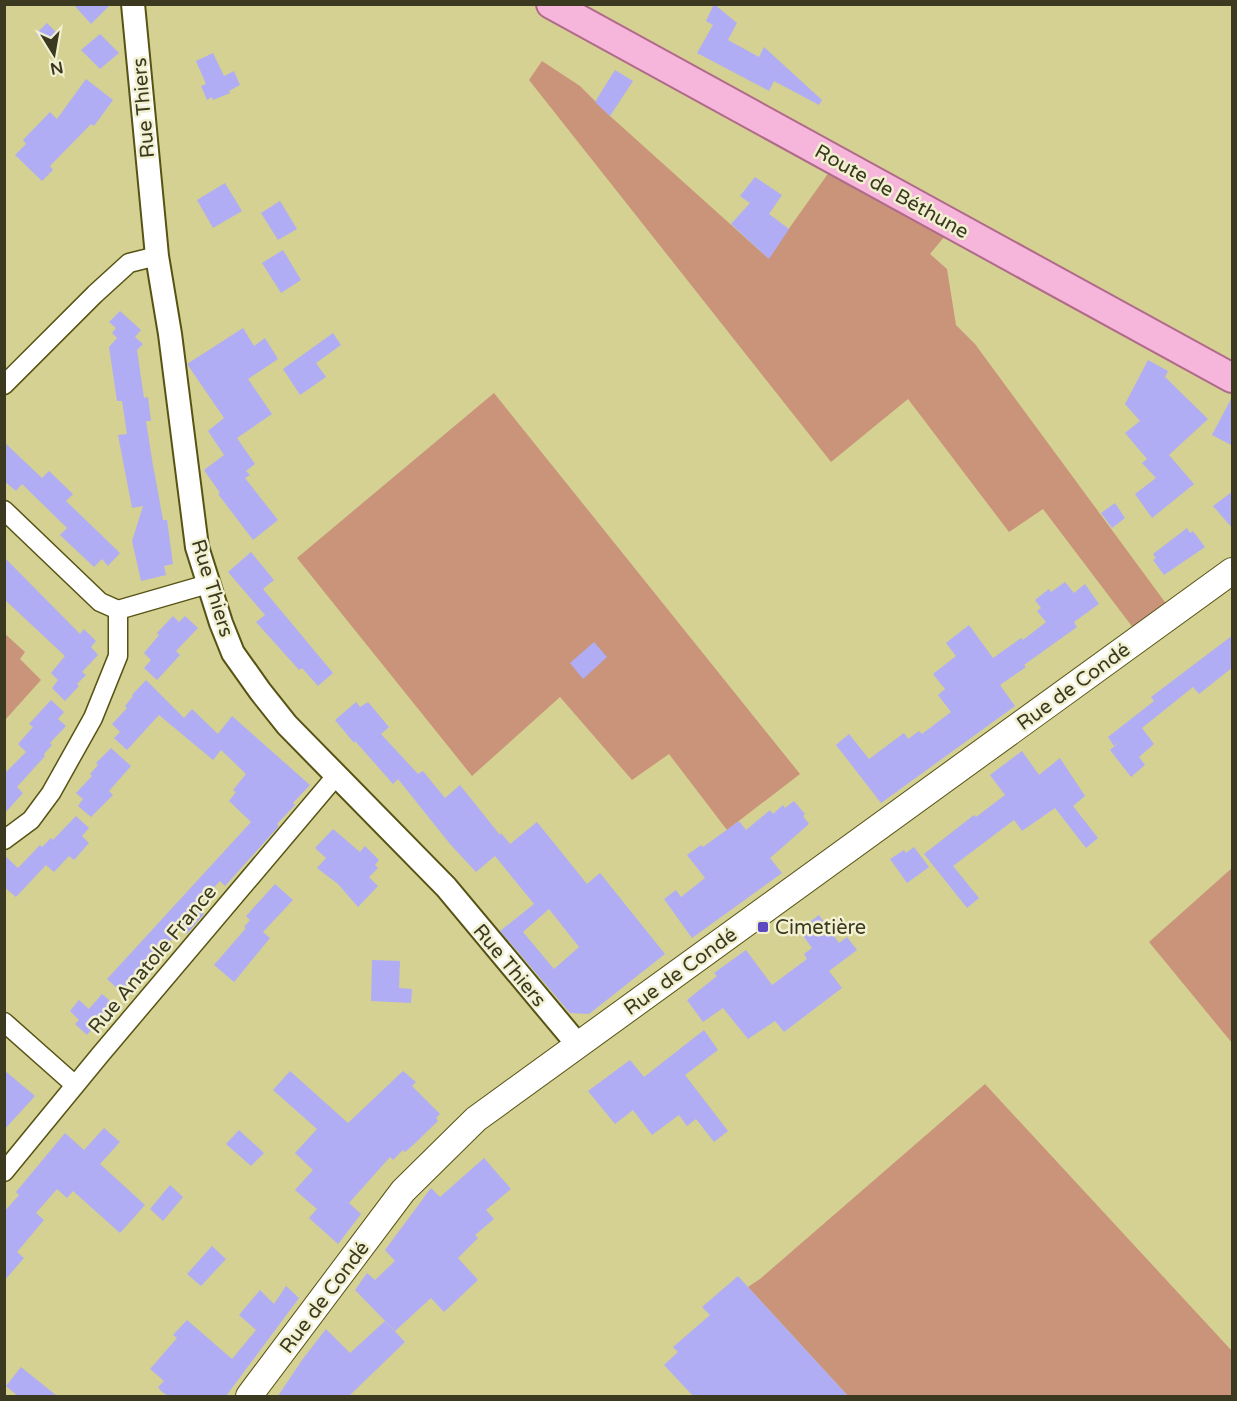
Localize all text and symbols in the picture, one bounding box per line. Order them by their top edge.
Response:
north arrow [24,24,84,84]
text: N [48,57,65,79]
street label: Rue Thiers [128,57,160,159]
street label: Route de Béthune [810,140,973,244]
street label: Rue Thiers [186,537,238,640]
street label: Rue de Condé [1012,638,1135,736]
street label: Rue Anatole France [84,880,222,1039]
place label: Cimetière [775,916,866,940]
street label: Rue Thiers [468,919,551,1012]
marker: Cimetière [756,920,770,934]
street label: Rue de Condé [619,923,742,1021]
street label: Rue de Condé [275,1237,375,1358]

